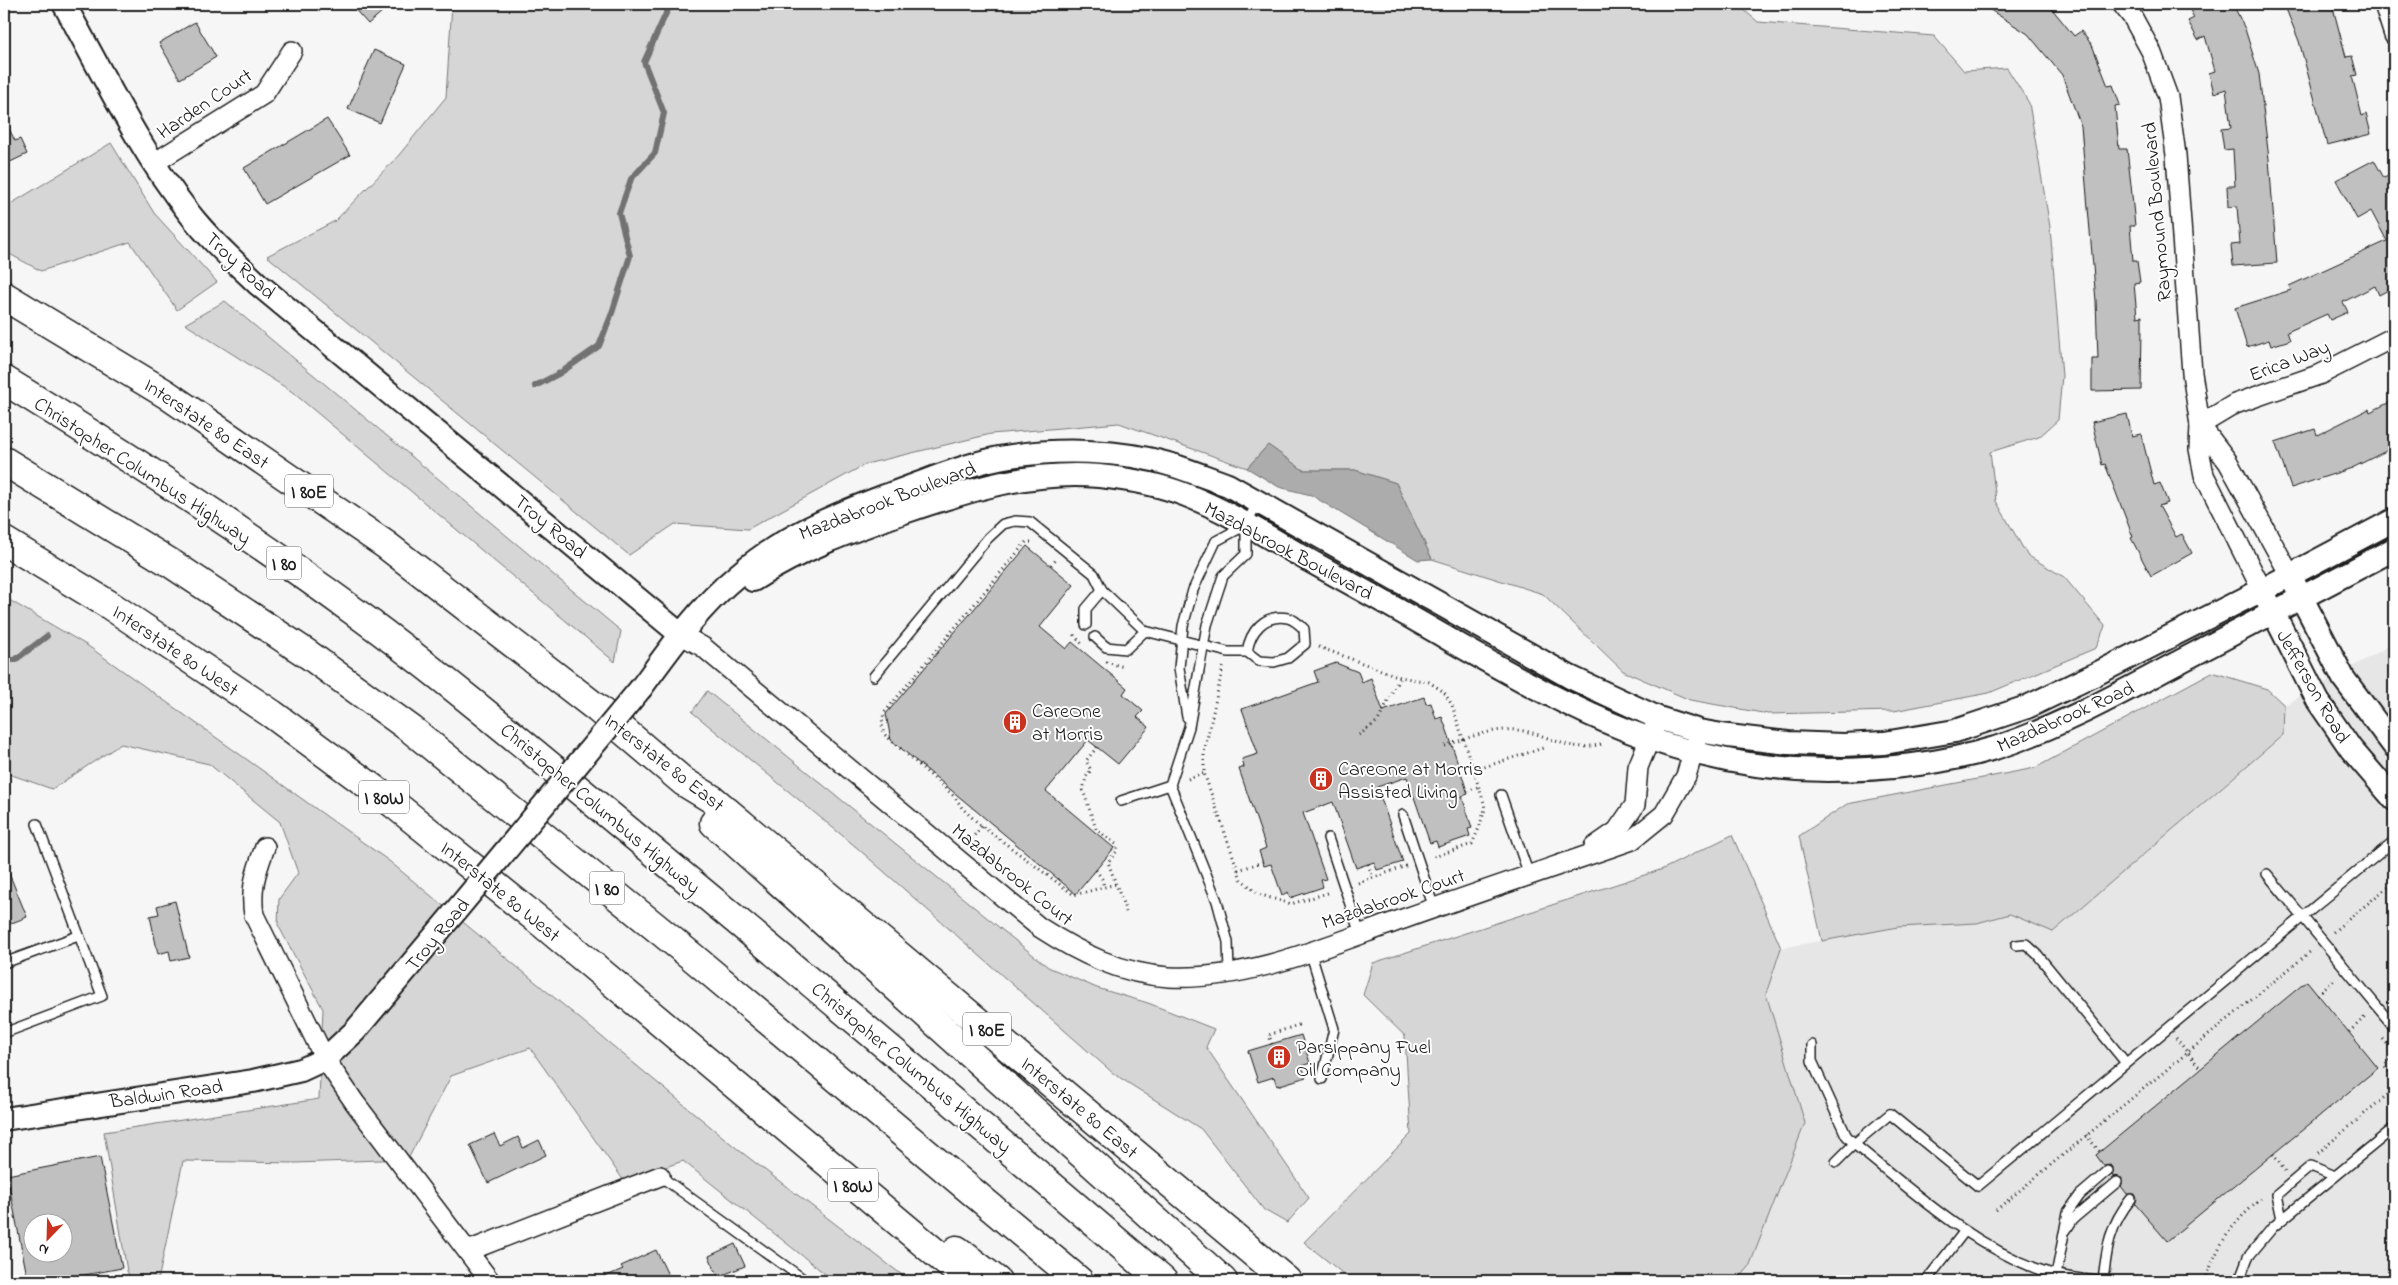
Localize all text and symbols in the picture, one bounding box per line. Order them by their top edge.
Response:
street label: Harden Court [152,62,259,148]
street label: Raymound Boulevard [2136,121,2181,303]
street label: Troy Road [197,226,281,307]
street label: Erica Way [2245,334,2334,391]
street label: Interstate 80 East [137,372,274,478]
street label: Christopher Columbus Highway [27,391,256,554]
street label: Mazdabrook Boulevard [795,455,981,549]
road number: I 80E [285,474,333,508]
street label: Troy Road [506,489,592,567]
street label: Mazdabrook Boulevard [1198,495,1377,609]
road number: I 80 [266,546,302,580]
street label: Interstate 80 West [105,599,244,705]
street label: Jefferson Road [2267,625,2356,750]
street label: Mazdabrook Road [1993,675,2139,762]
place label: CareOne at Morris [1032,698,1103,750]
street label: Interstate 80 East [597,708,730,820]
building icon: CareOne at Morris [1002,709,1028,735]
street label: Christopher Columbus Highway [492,717,706,903]
place label: CareOne at Morris Assisted Living [1338,756,1483,809]
building icon: CareOne at Morris Assisted Living [1308,766,1334,792]
road number: I 80W [359,780,409,814]
street label: Mazdabrook Court [944,818,1079,935]
street label: Interstate 80 West [433,835,566,951]
street label: Mazdabrook Court [1318,862,1470,938]
road number: I 80 [590,871,624,904]
street label: Troy Road [400,893,478,979]
street label: Christopher Columbus Highway [803,976,1017,1162]
road number: I 80E [963,1012,1011,1046]
place label: Parsippany Fuel Oil Company [1296,1034,1431,1086]
building icon: Parsippany Fuel Oil Company [1266,1044,1292,1070]
street label: Interstate 80 East [1013,1051,1144,1167]
street label: Baldwin Road [107,1073,225,1118]
road number: I 80W [828,1168,878,1202]
north arrow [22,1212,72,1262]
text: N [35,1237,52,1260]

